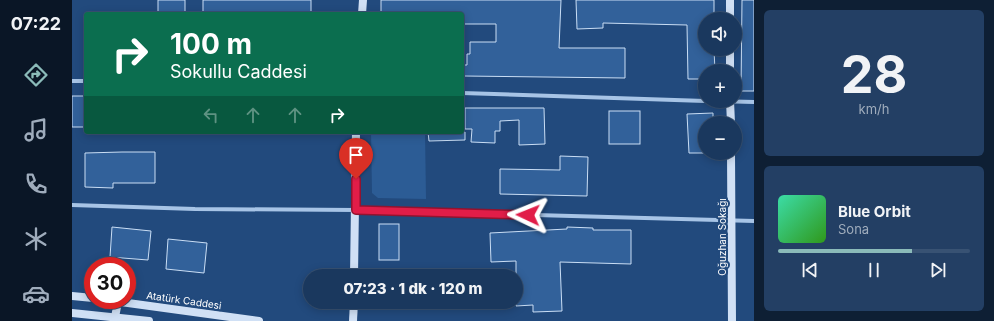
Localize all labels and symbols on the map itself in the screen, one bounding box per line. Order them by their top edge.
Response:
pin [339,138,373,179]
position arrow [507,194,549,236]
street label: Oğuzhan Sokağı [716,198,728,276]
speed limit sign: 30 [84,257,136,309]
street label: Atatürk Caddesi [146,289,222,311]

